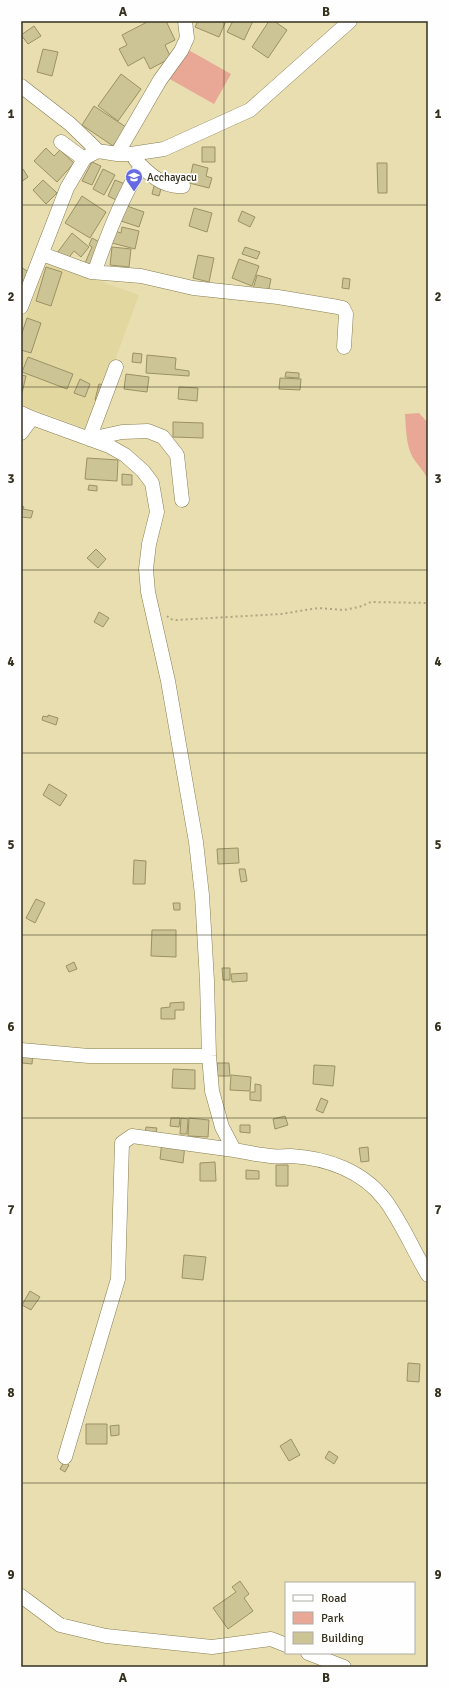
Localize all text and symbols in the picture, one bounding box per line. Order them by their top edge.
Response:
text: A [119,4,128,20]
text: B [322,4,330,20]
text: 1 [7,106,15,122]
text: 1 [434,106,442,122]
school or university icon: Acchayacu [124,167,144,192]
place label: Acchayacu [147,171,197,184]
text: 2 [7,289,15,305]
text: 2 [434,289,442,305]
text: 3 [7,471,15,487]
text: 3 [434,471,442,487]
text: 4 [7,654,15,670]
text: 4 [434,654,442,670]
text: 5 [7,837,15,853]
text: 5 [434,837,442,853]
text: 6 [7,1019,15,1035]
text: 6 [434,1019,442,1035]
text: 7 [7,1202,15,1218]
text: 7 [434,1202,442,1218]
text: 8 [7,1385,15,1401]
text: 8 [434,1385,442,1401]
text: 9 [7,1567,15,1583]
text: 9 [434,1567,442,1583]
legend [285,1582,415,1654]
text: Road [321,1591,347,1606]
text: Park [321,1611,344,1626]
text: Building [321,1631,364,1646]
text: A [119,1670,128,1686]
text: B [322,1670,330,1686]

